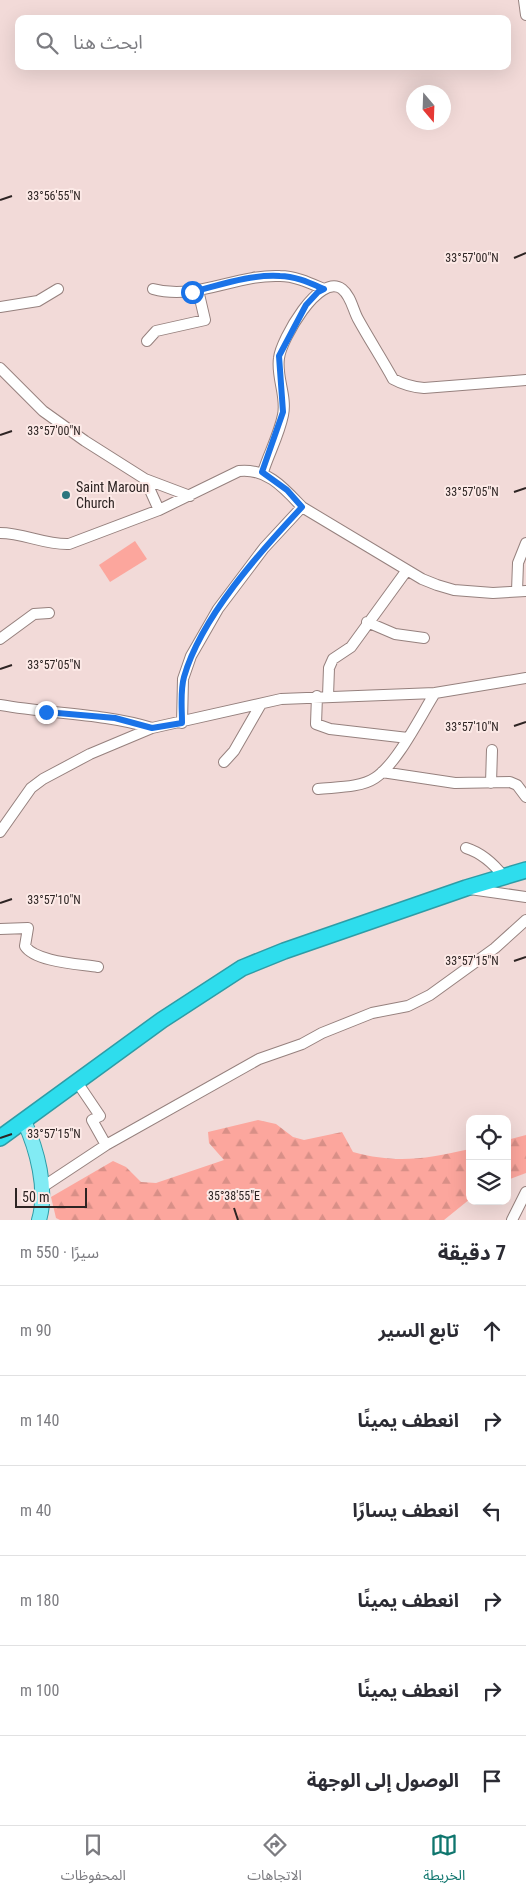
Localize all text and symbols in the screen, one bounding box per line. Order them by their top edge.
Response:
search box [15,15,511,70]
icon: search [33,29,61,57]
text: ابحث هنا [73,31,143,54]
north arrow [406,85,451,130]
text: 33°56'55"N [27,189,81,203]
text: 33°57'00"N [445,251,499,265]
route start [181,281,204,304]
text: 33°57'00"N [27,424,81,438]
place label: Saint Maroun Church [76,479,149,511]
text: 33°57'05"N [445,485,499,499]
marker: Saint Maroun Church [60,489,72,501]
text: 33°57'05"N [27,658,81,672]
route end [35,701,58,724]
text: 33°57'10"N [445,720,499,734]
text: 33°57'10"N [27,893,81,907]
text: 33°57'15"N [445,954,499,968]
map controls [466,1115,511,1205]
button: locate [466,1115,511,1160]
text: 33°57'15"N [27,1127,81,1141]
button: layers [466,1160,511,1205]
scale bar [15,1185,88,1208]
text: 50 m [22,1189,50,1205]
text: 35°38'55"E [208,1189,260,1203]
text: 7 دقيقة [438,1241,506,1265]
text: سيرًا · 550 m [20,1243,99,1262]
icon: ahead [478,1317,506,1345]
text: تابع السير [378,1319,459,1342]
text: 90 m [20,1321,52,1340]
icon: right [478,1407,506,1435]
text: انعطف يمينًا [357,1409,459,1432]
text: 140 m [20,1411,59,1430]
icon: left [478,1497,506,1525]
text: انعطف يسارًا [353,1499,459,1522]
text: 40 m [20,1501,52,1520]
icon: right [478,1587,506,1615]
text: انعطف يمينًا [357,1589,459,1612]
text: 180 m [20,1591,59,1610]
icon: right [478,1677,506,1705]
text: انعطف يمينًا [357,1679,459,1702]
text: 100 m [20,1681,59,1700]
icon: arrive [478,1767,506,1795]
text: الوصول إلى الوجهة [307,1769,459,1792]
tab: المحفوظات [61,1831,126,1890]
tab: الاتجاهات [247,1831,302,1890]
tab: الخريطة [423,1831,465,1890]

